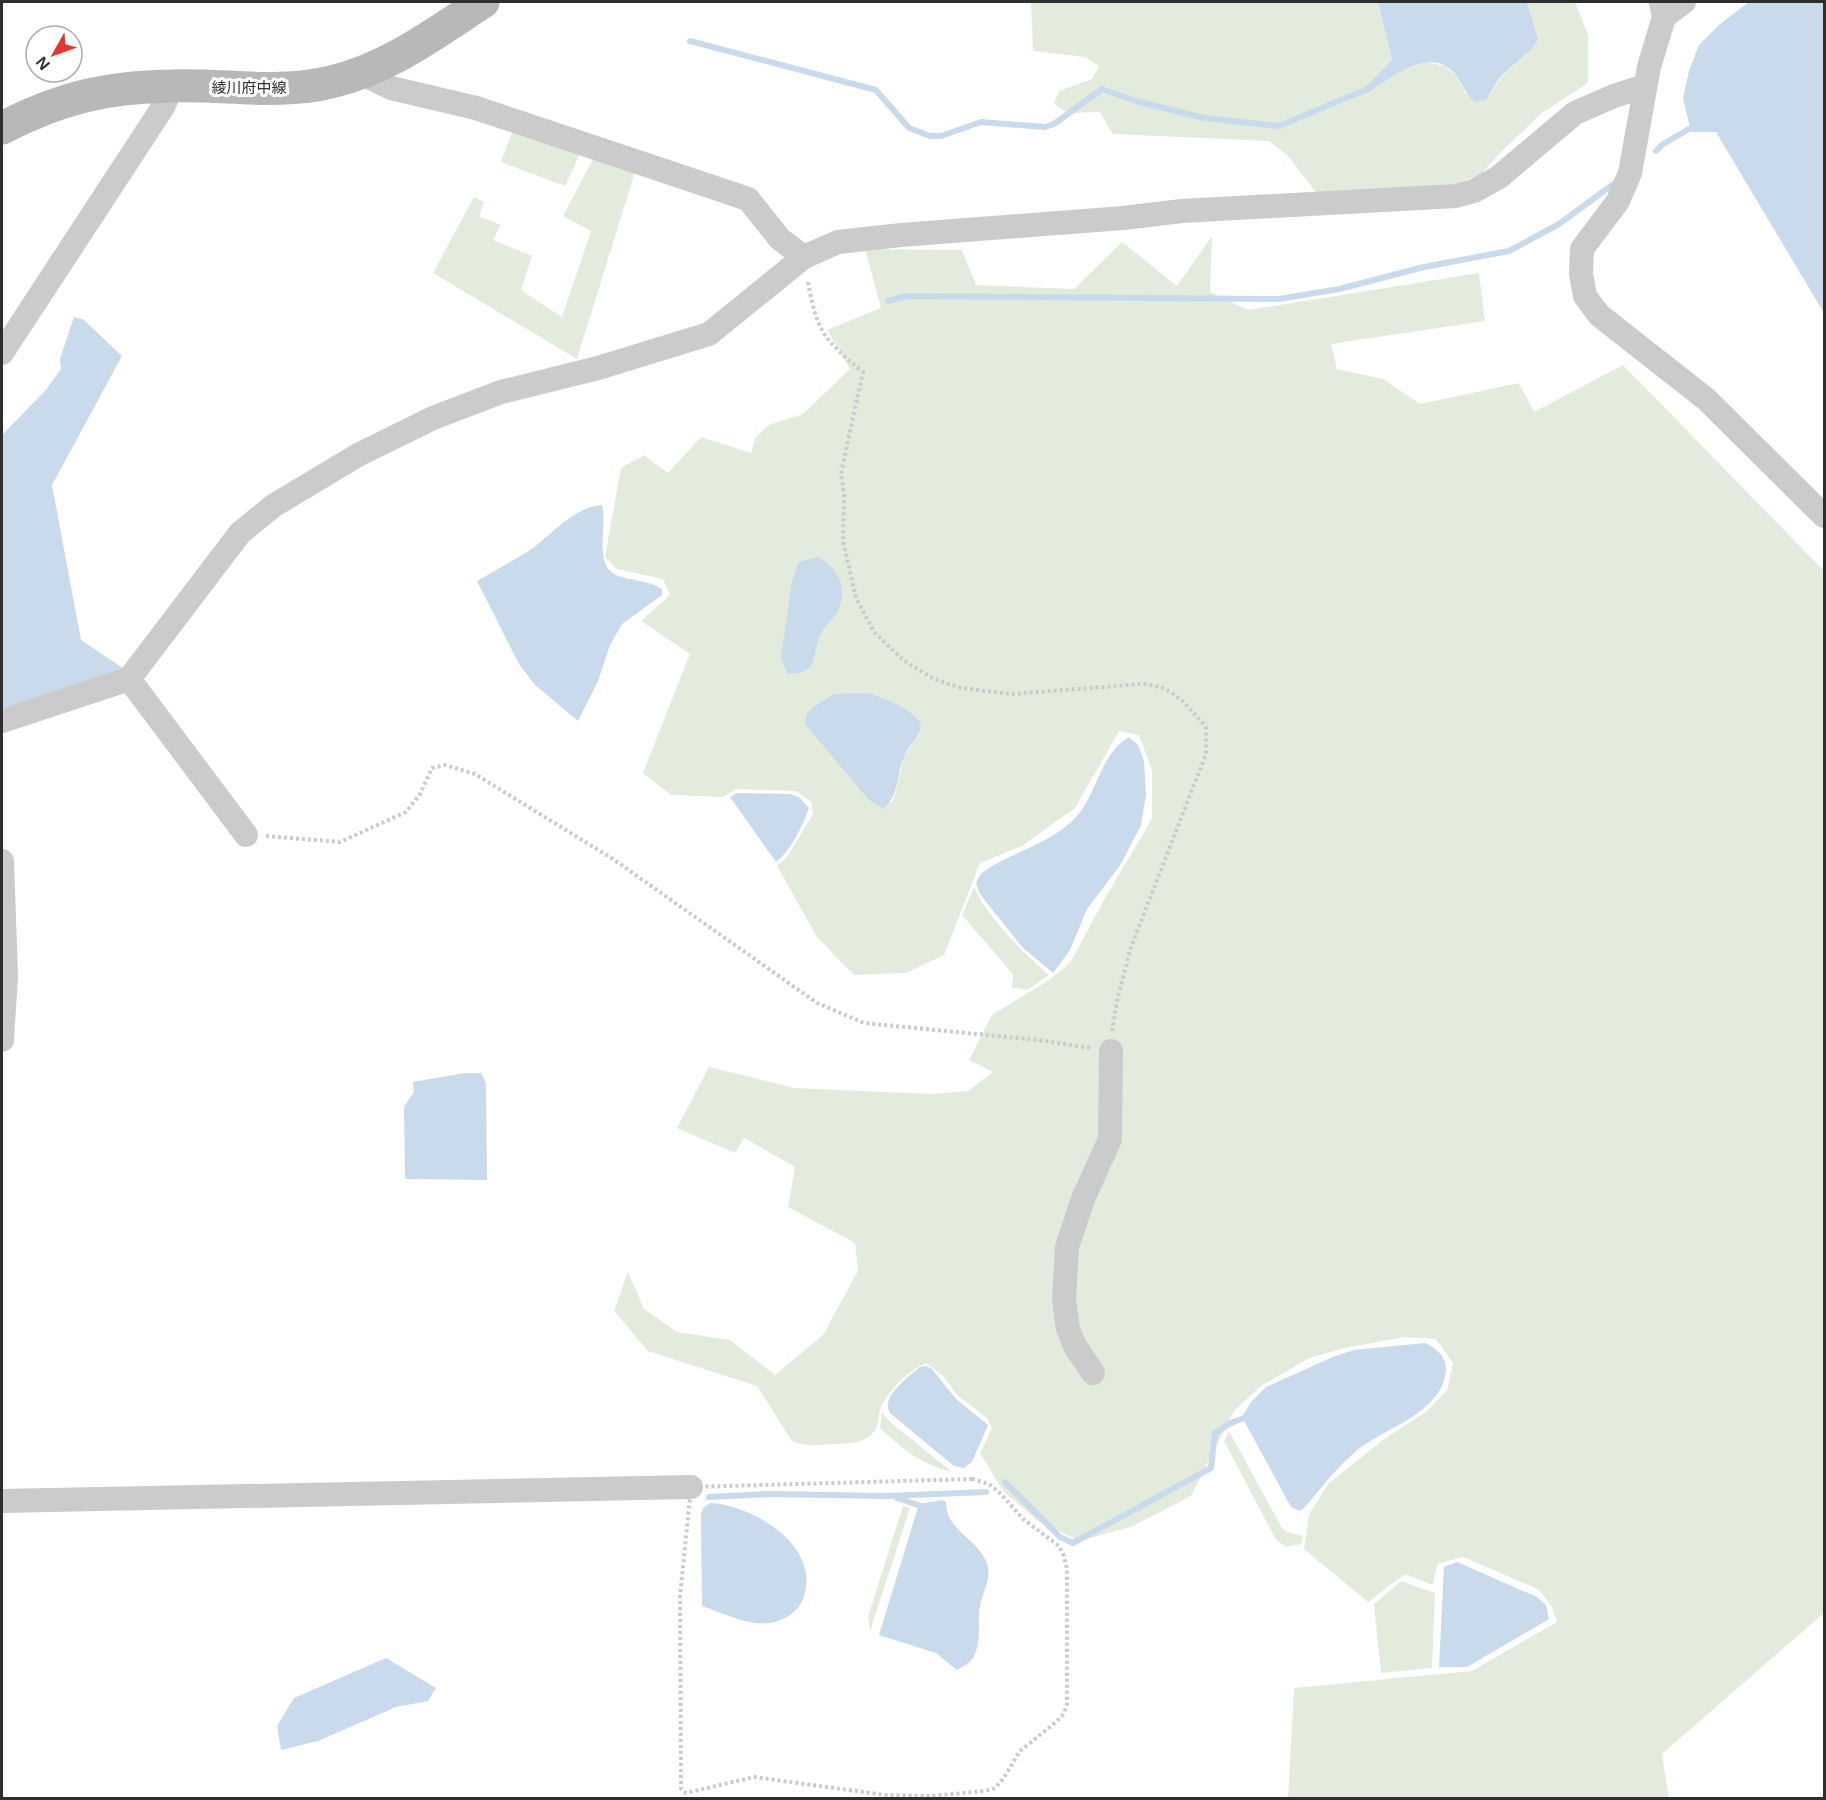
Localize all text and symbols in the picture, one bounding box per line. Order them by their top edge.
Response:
north arrow [24,24,84,84]
text: N [33,53,53,73]
street label: 綾川府中線 [211,79,287,96]

